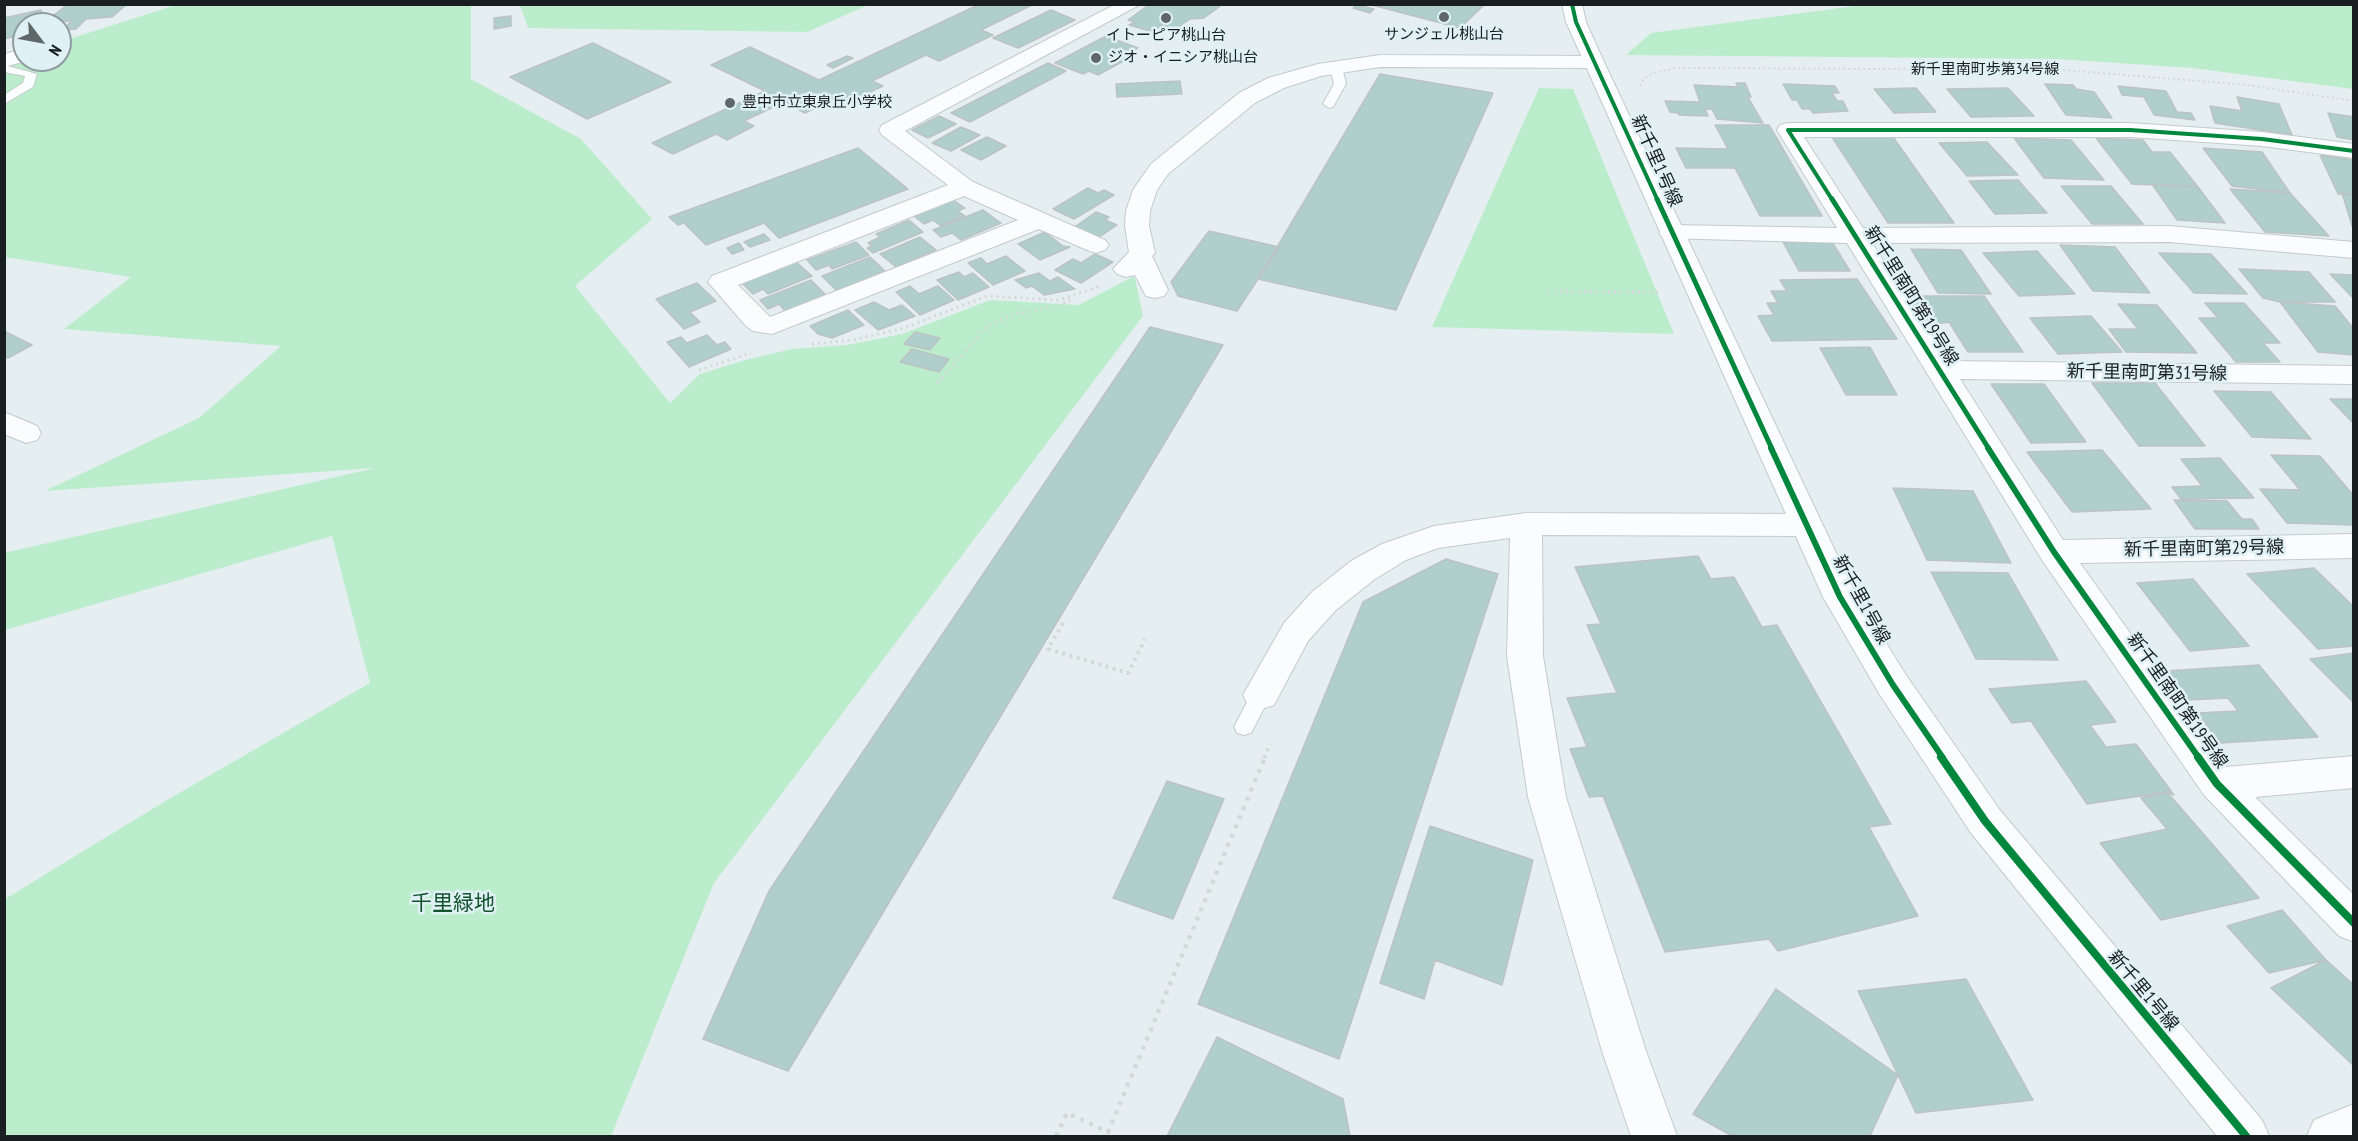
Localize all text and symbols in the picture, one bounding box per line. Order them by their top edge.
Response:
marker: サンジェル桃山台 [1437,10,1451,24]
marker: イトーピア桃山台 [1159,11,1173,25]
north arrow [12,12,72,72]
place label: サンジェル桃山台 [1384,26,1504,44]
place label: イトーピア桃山台 [1106,27,1226,45]
text: N [45,42,66,59]
place label: ジオ・イニシア桃山台 [1108,49,1258,67]
marker: ジオ・イニシア桃山台 [1089,51,1103,65]
street label: 新千里南町歩第34号線 [1911,61,2059,79]
place label: 豊中市立東泉丘小学校 [742,94,892,112]
marker: 豊中市立東泉丘小学校 [723,96,737,110]
street label: 新千里1号線 [1626,112,1686,210]
street label: 新千里南町第19号線 [1859,222,1963,370]
street label: 新千里南町第31号線 [2067,361,2227,385]
street label: 新千里南町第29号線 [2124,537,2284,561]
street label: 新千里1号線 [1828,552,1894,648]
street label: 新千里南町第19号線 [2122,629,2232,773]
park label: 千里緑地 [411,891,495,917]
street label: 新千里1号線 [2103,946,2183,1036]

